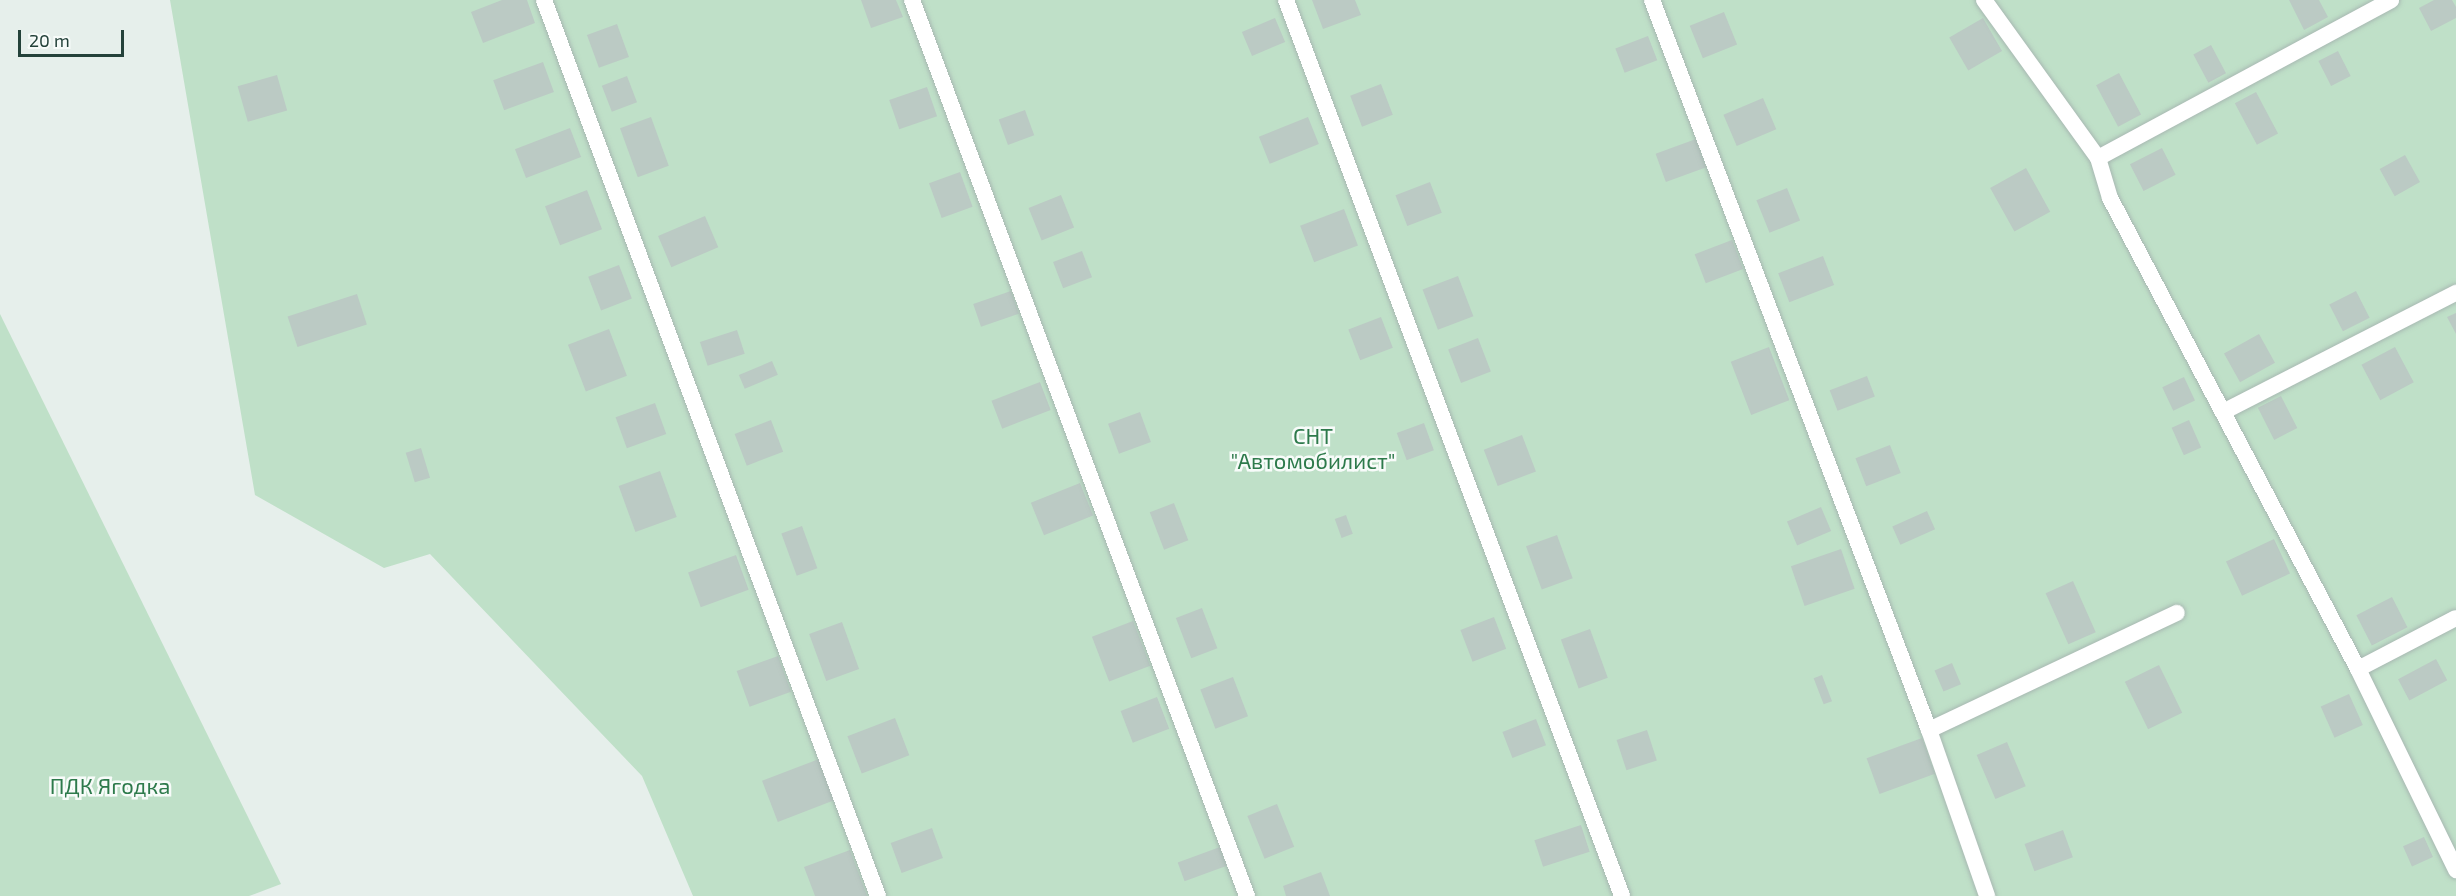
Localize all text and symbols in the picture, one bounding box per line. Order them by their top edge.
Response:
scale bar [21,18,128,56]
text: 20 m [29,29,70,51]
park label: СНТ "Автомобилист" [1230,422,1396,474]
park label: ПДК Ягодка [50,773,170,799]

